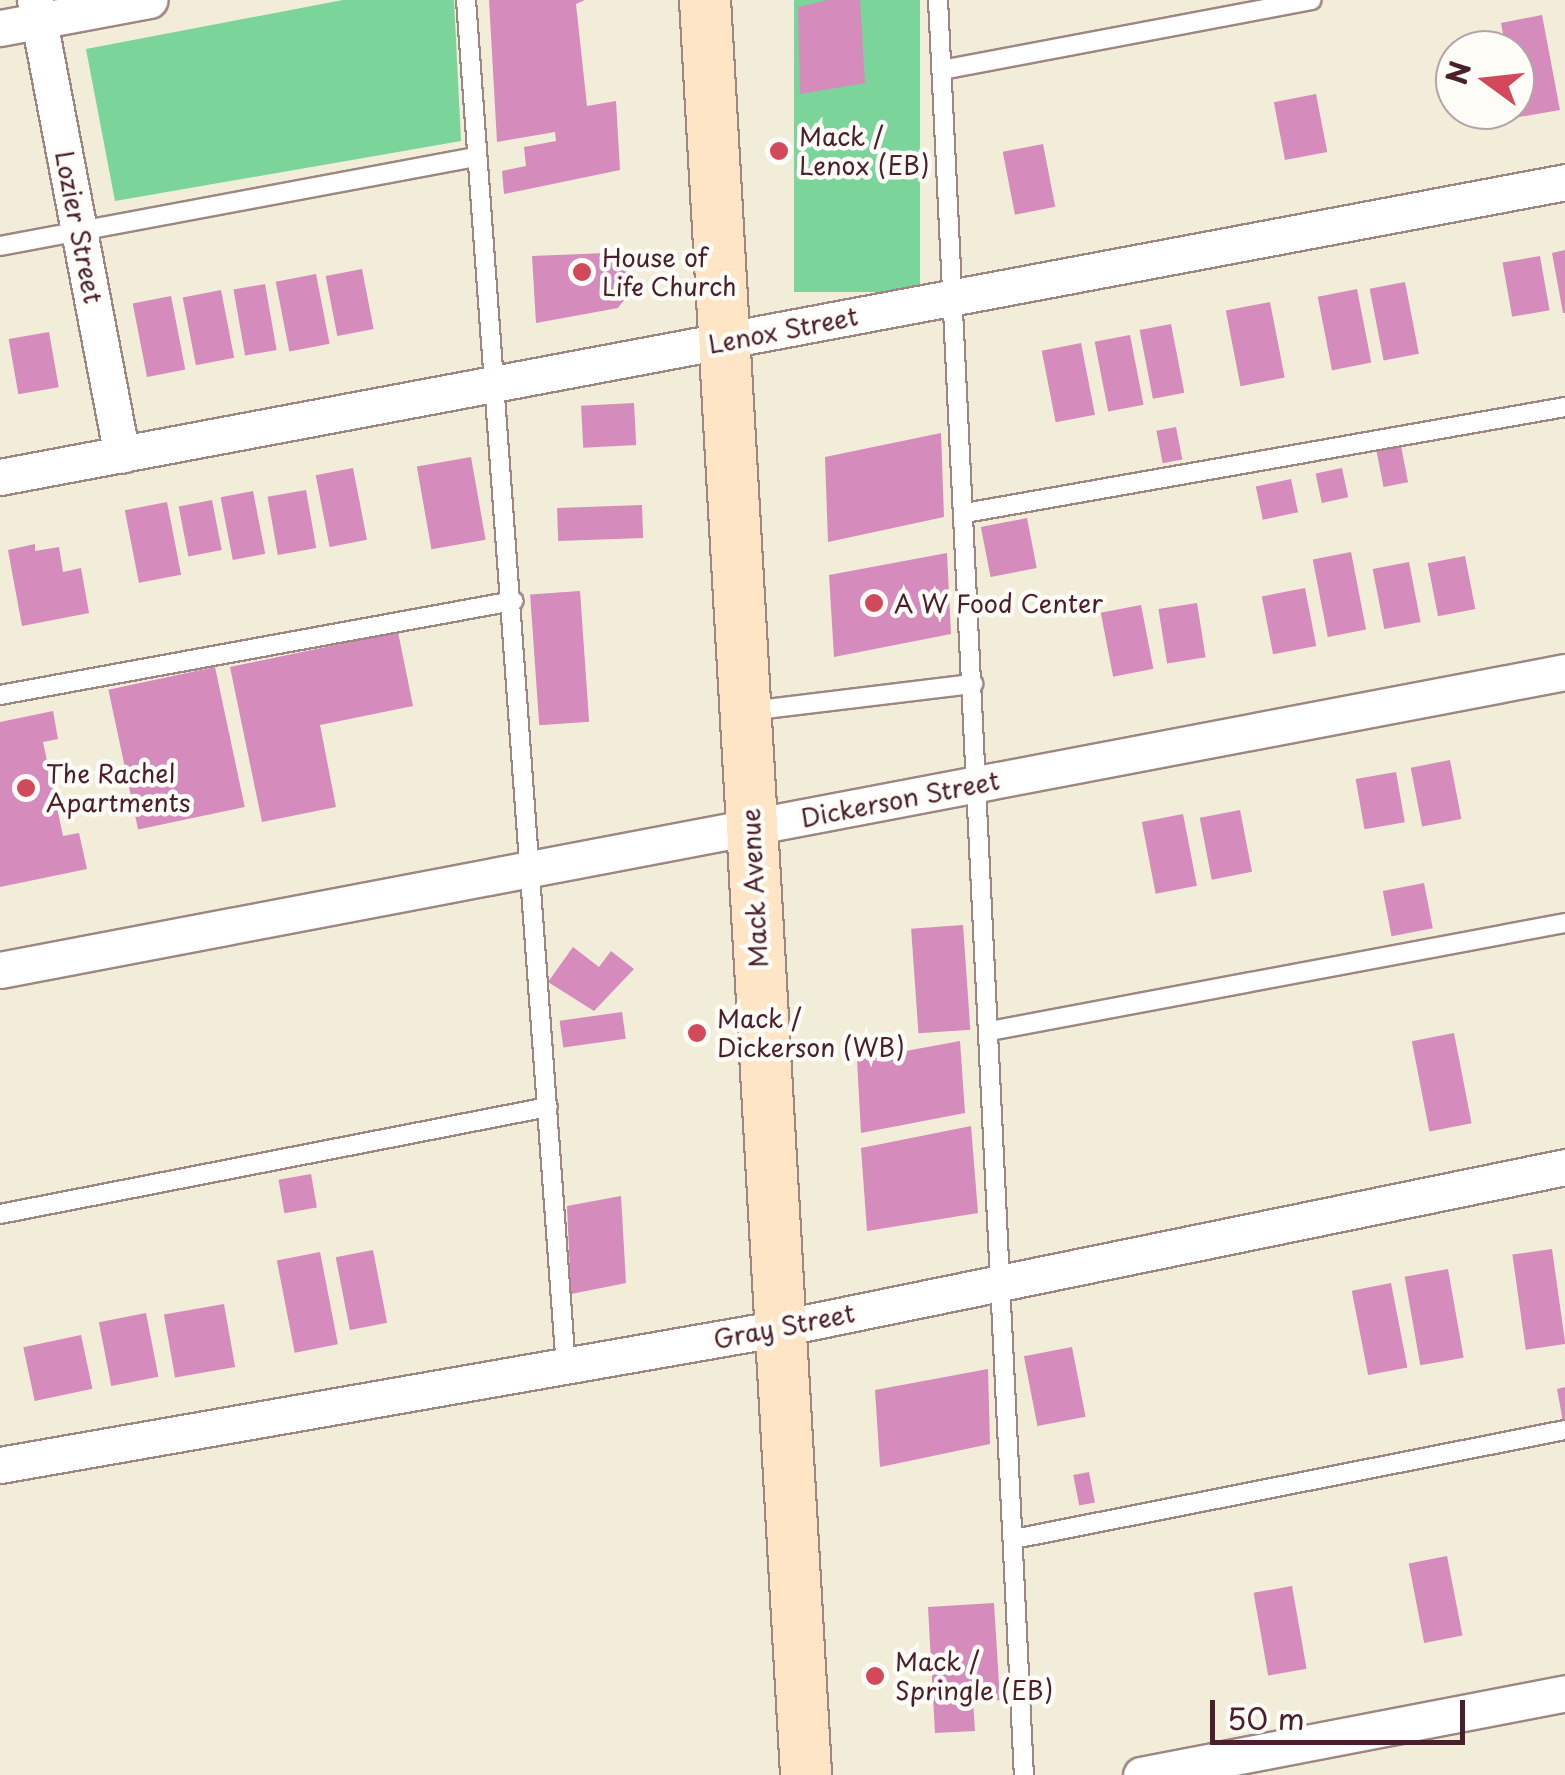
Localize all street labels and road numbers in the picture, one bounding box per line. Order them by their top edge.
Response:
street label: Lozier Street [50,148,108,306]
street label: Lenox Street [705,301,861,359]
street label: Dickerson Street [798,765,1002,833]
street label: Mack Avenue [735,807,773,969]
street label: Gray Street [711,1298,857,1354]

